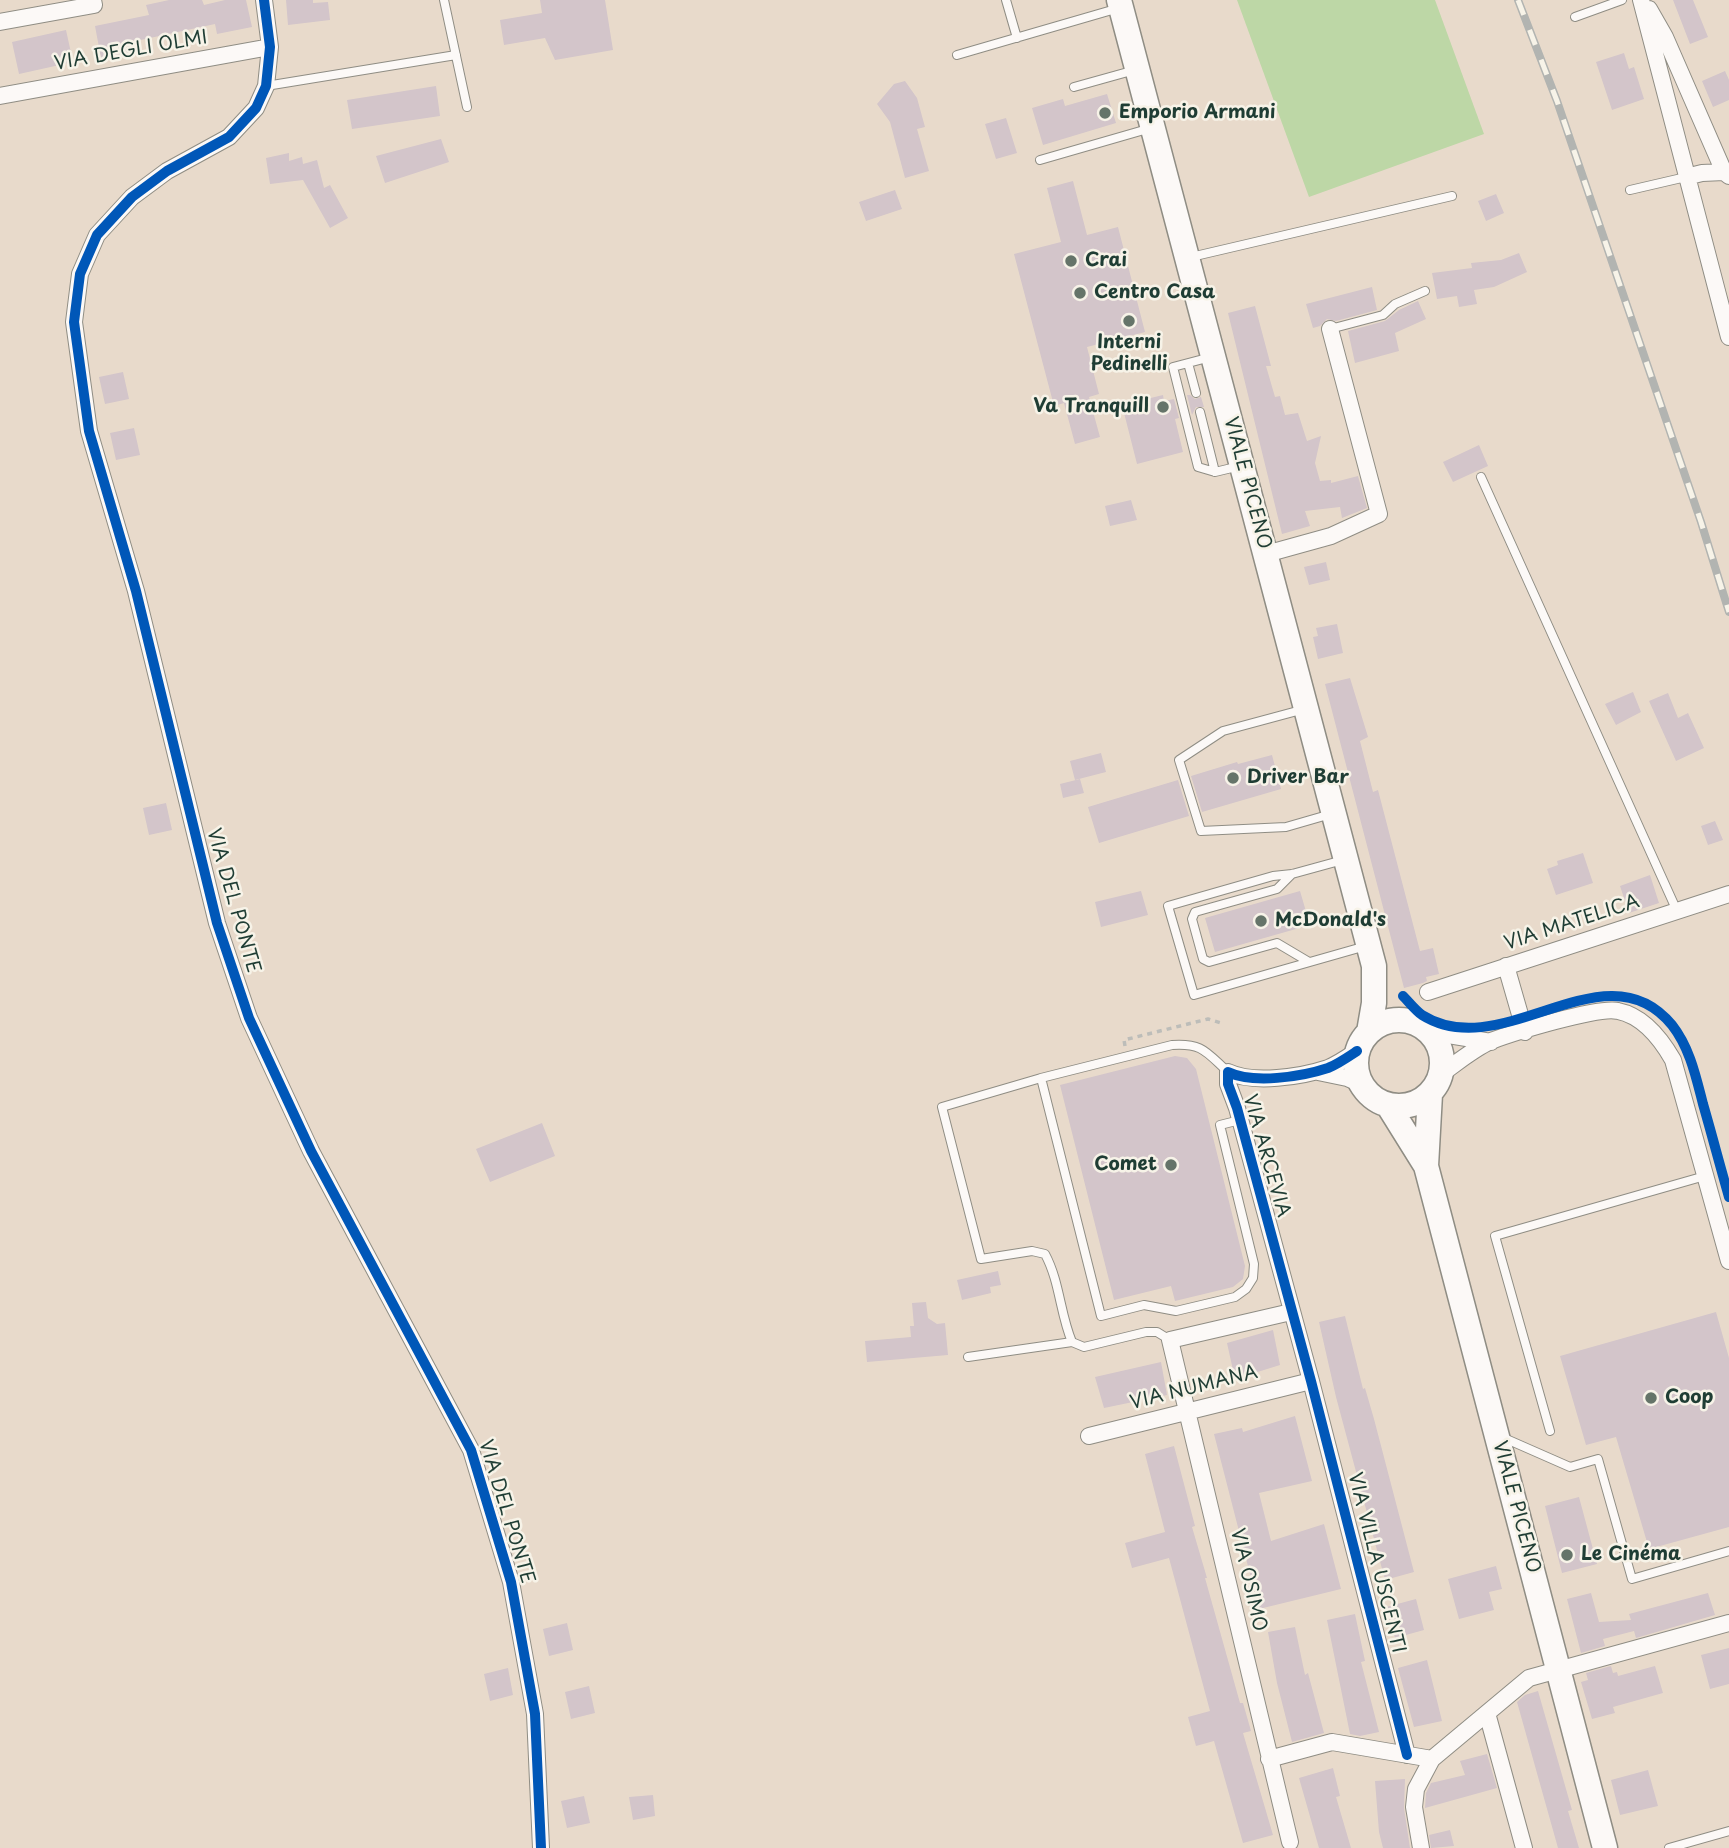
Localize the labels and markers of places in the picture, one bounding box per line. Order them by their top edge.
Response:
place label: Emporio Armani [1119,102,1275,124]
marker: Emporio Armani [1097,105,1113,121]
place label: Crai [1085,250,1127,272]
marker: Crai [1063,253,1079,269]
place label: Centro Casa [1094,282,1215,304]
marker: Centro Casa [1072,285,1088,301]
marker: Interni Pedinelli [1121,313,1137,329]
place label: Interni Pedinelli [1090,332,1168,376]
place label: Va Tranquill [1033,396,1149,418]
marker: Va Tranquill [1155,399,1171,415]
place label: Driver Bar [1247,767,1349,789]
marker: Driver Bar [1225,770,1241,786]
place label: McDonald's [1275,910,1386,932]
marker: McDonald's [1253,913,1269,929]
place label: Comet [1094,1154,1157,1176]
marker: Comet [1163,1157,1179,1173]
place label: Coop [1665,1387,1713,1409]
marker: Coop [1643,1390,1659,1406]
place label: Le Cinéma [1581,1544,1681,1566]
marker: Le Cinéma [1559,1547,1575,1563]

